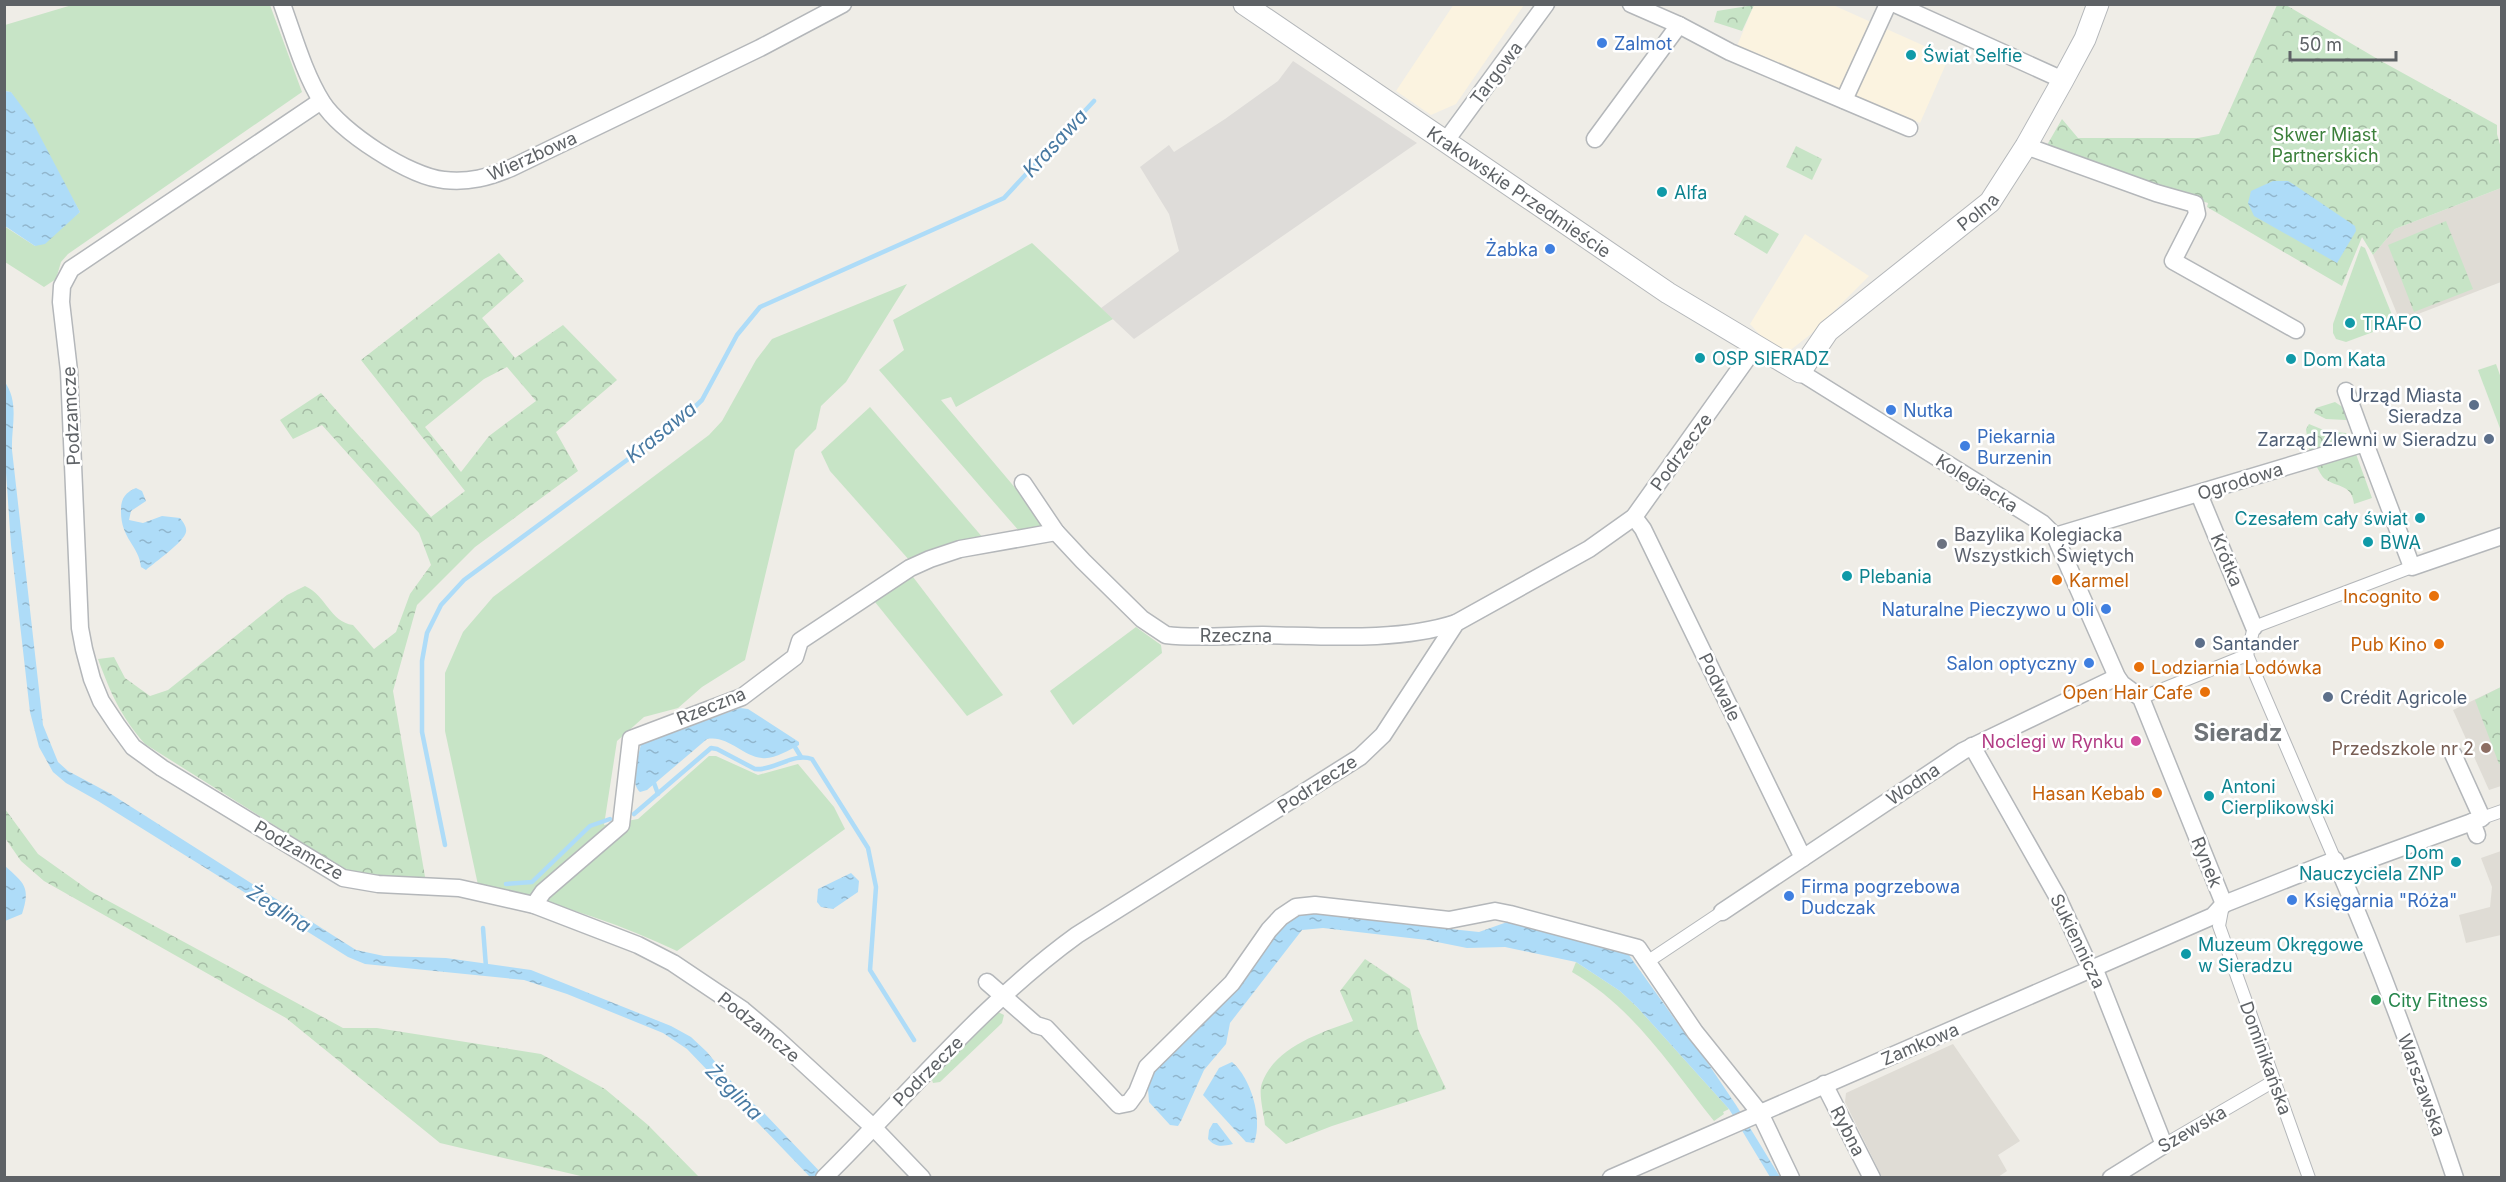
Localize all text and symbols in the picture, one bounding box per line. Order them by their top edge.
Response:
scale bar [2290,24,2396,62]
place label: Zalmot [1614,33,1672,54]
text: 50 m [2299,34,2342,55]
marker: Zalmot [1595,36,1609,50]
street label: Targowa [1466,37,1526,109]
place label: Świat Selfie [1923,44,2023,66]
marker: Świat Selfie [1904,48,1918,62]
water label: Krasawa [1018,104,1092,182]
street label: Krakowskie Przedmieście [1423,122,1615,262]
park label: Skwer Miast Partnerskich [2271,124,2379,166]
street label: Wierzbowa [484,127,580,185]
place label: Alfa [1674,182,1707,203]
marker: Alfa [1655,185,1669,199]
street label: Polna [1953,190,2003,235]
place label: Żabka [1486,238,1538,260]
marker: Żabka [1543,242,1557,256]
place label: TRAFO [2362,313,2422,334]
marker: TRAFO [2343,316,2357,330]
place label: OSP SIERADZ [1712,348,1829,369]
place label: Dom Kata [2303,349,2386,370]
marker: OSP SIERADZ [1693,351,1707,365]
marker: Dom Kata [2284,352,2298,366]
street label: Podzamcze [58,366,84,466]
place label: Urząd Miasta Sieradza [2349,385,2462,427]
water label: Krasawa [621,396,701,468]
marker: Urząd Miasta Sieradza [2467,398,2481,412]
place label: Nutka [1903,400,1953,421]
marker: Nutka [1884,403,1898,417]
street label: Podrzecze [1646,409,1716,495]
place label: Piekarnia Burzenin [1977,426,2056,468]
place label: Zarząd Zlewni w Sieradzu [2257,429,2477,450]
marker: Zarząd Zlewni w Sieradzu [2482,432,2496,446]
marker: Piekarnia Burzenin [1958,439,1972,453]
street label: Kolegiacka [1932,450,2022,516]
street label: Ogrodowa [2195,458,2285,504]
place label: Czesałem cały świat [2235,508,2408,529]
marker: Czesałem cały świat [2413,511,2427,525]
place label: Bazylika Kolegiacka Wszystkich Świętych [1954,524,2134,566]
street label: Krótka [2207,530,2247,590]
place label: BWA [2380,532,2421,553]
marker: BWA [2361,535,2375,549]
marker: Bazylika Kolegiacka Wszystkich Świętych [1935,537,1949,551]
place label: Plebania [1859,566,1932,587]
marker: Plebania [1840,569,1854,583]
place label: Karmel [2069,570,2129,591]
marker: Karmel [2050,573,2064,587]
place label: Incognito [2343,586,2422,607]
marker: Incognito [2427,589,2441,603]
place label: Naturalne Pieczywo u Oli [1881,599,2094,620]
marker: Naturalne Pieczywo u Oli [2099,602,2113,616]
street label: Rzeczna [1200,625,1272,646]
place label: Santander [2212,633,2300,654]
place label: Pub Kino [2351,634,2427,655]
marker: Santander [2193,636,2207,650]
marker: Pub Kino [2432,637,2446,651]
street label: Podwale [1695,650,1745,724]
place label: Salon optyczny [1946,653,2077,674]
marker: Salon optyczny [2082,656,2096,670]
place label: Lodziarnia Lodówka [2151,657,2322,678]
marker: Lodziarnia Lodówka [2132,660,2146,674]
place label: Open Hair Cafe [2062,682,2193,703]
street label: Rzeczna [673,683,749,729]
marker: Open Hair Cafe [2198,685,2212,699]
place label: Crédit Agricole [2340,687,2467,708]
marker: Crédit Agricole [2321,690,2335,704]
district label: Sieradz [2194,718,2282,747]
place label: Noclegi w Rynku [1981,731,2124,752]
marker: Noclegi w Rynku [2129,734,2143,748]
place label: Przedszkole nr 2 [2331,738,2474,759]
marker: Przedszkole nr 2 [2479,741,2493,755]
street label: Podrzecze [1273,751,1361,817]
street label: Wodna [1883,759,1943,809]
place label: Antoni Cierplikowski [2221,776,2334,818]
place label: Hasan Kebab [2032,783,2145,804]
marker: Hasan Kebab [2150,786,2164,800]
marker: Antoni Cierplikowski [2202,789,2216,803]
street label: Podzamcze [251,816,347,884]
street label: Rynek [2187,834,2227,890]
place label: Dom Nauczyciela ZNP [2299,842,2444,884]
marker: Dom Nauczyciela ZNP [2449,855,2463,869]
place label: Firma pogrzebowa Dudczak [1801,876,1960,918]
water label: Żeglina [243,880,315,938]
marker: Firma pogrzebowa Dudczak [1782,889,1796,903]
street label: Sukiennicza [2046,890,2110,992]
place label: Księgarnia "Róża" [2304,890,2457,911]
marker: Księgarnia "Róża" [2285,893,2299,907]
place label: Muzeum Okręgowe w Sieradzu [2198,934,2364,976]
marker: Muzeum Okręgowe w Sieradzu [2179,947,2193,961]
street label: Podzamcze [714,988,804,1066]
place label: City Fitness [2388,990,2488,1011]
marker: City Fitness [2369,993,2383,1007]
street label: Dominikańska [2236,998,2296,1118]
street label: Zamkowa [1878,1018,1962,1070]
street label: Warszawska [2394,1031,2450,1139]
street label: Podrzecze [889,1032,967,1110]
water label: Żeglina [701,1059,767,1125]
street label: Szewska [2154,1101,2230,1157]
street label: Rybna [1826,1102,1870,1160]

